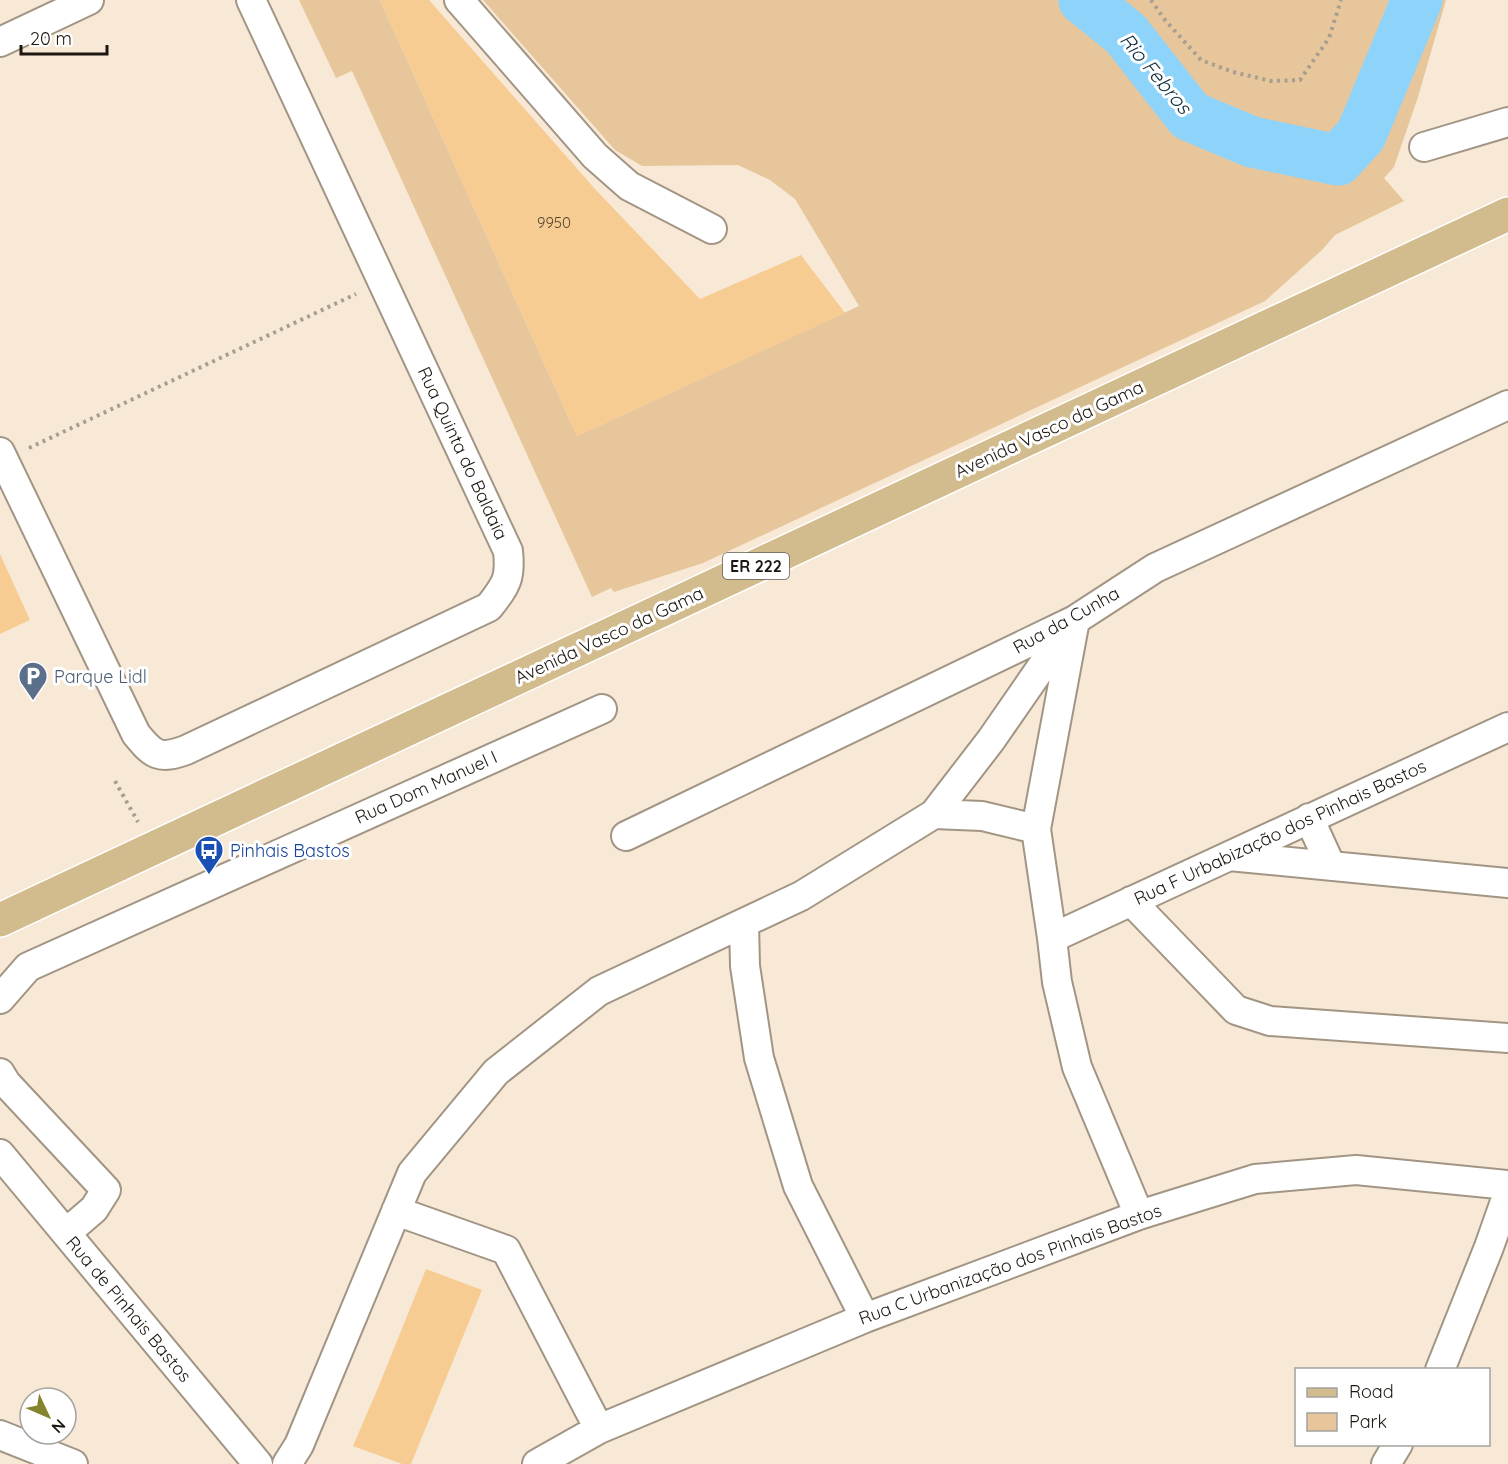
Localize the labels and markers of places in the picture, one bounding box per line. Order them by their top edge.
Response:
parking icon: Parque Lidl [17,660,49,702]
place label: Parque Lidl [54,665,147,688]
bus stop icon: Pinhais Bastos [193,834,225,876]
place label: Pinhais Bastos [230,839,350,862]

